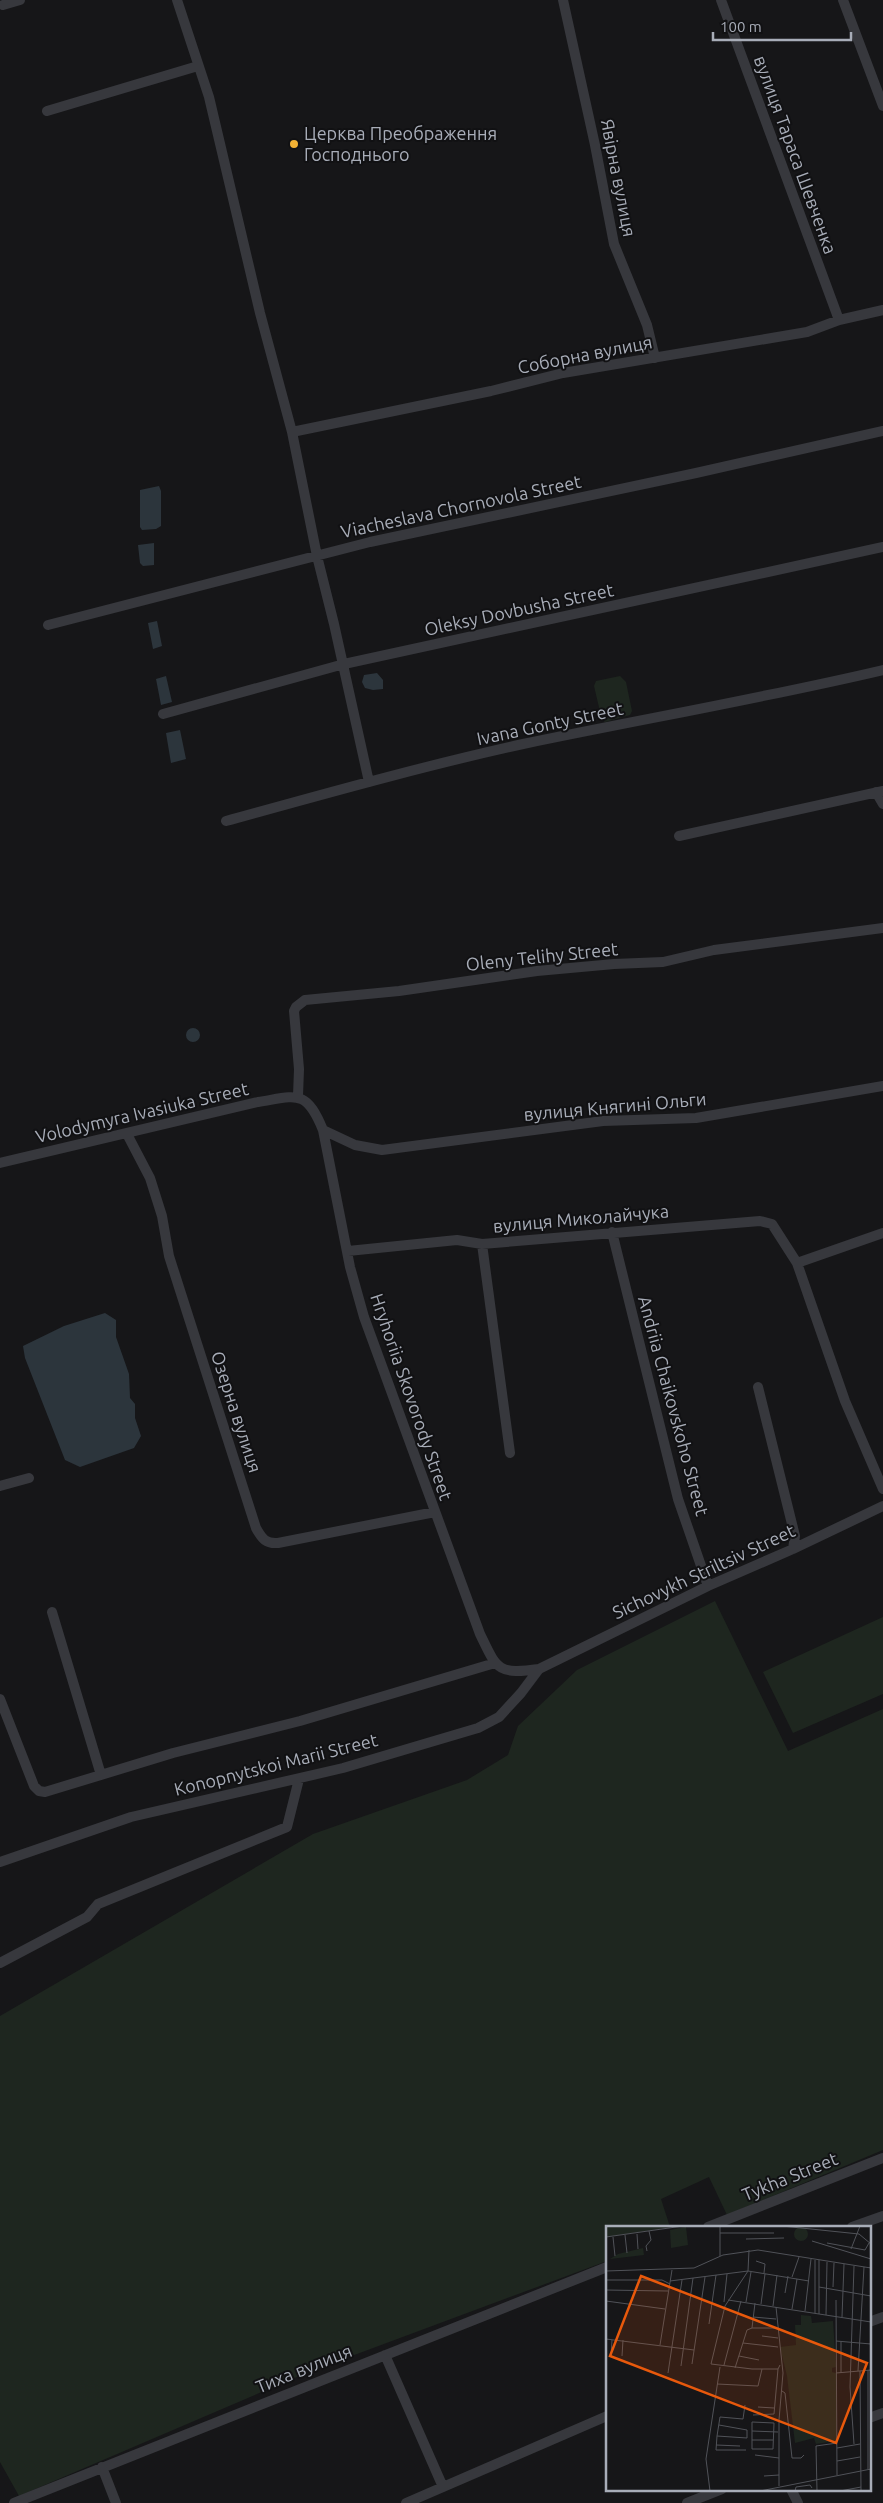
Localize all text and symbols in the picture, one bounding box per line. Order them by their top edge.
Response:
scale bar [713,10,850,42]
text: 100 m [720,18,762,35]
street label: вулиця Тараса Шевченка [751,53,841,257]
street label: Явірна вулиця [598,117,640,238]
place label: Церква Преображення Господнього [304,123,497,164]
marker: Церква Преображення Господнього [288,138,300,150]
street label: Соборна вулиця [516,331,654,377]
street label: Viacheslava Chornovola Street [339,471,583,541]
street label: Oleksy Dovbusha Street [422,579,615,639]
street label: Ivana Gonty Street [475,698,625,748]
street label: Oleny Telihy Street [465,938,619,974]
street label: Volodymyra Ivasiuka Street [33,1078,250,1146]
street label: вулиця Княгині Ольги [523,1088,707,1124]
street label: вулиця Миколайчука [492,1200,670,1236]
street label: Hryhoriia Skovorody Street [367,1291,457,1503]
street label: Andriia Chaikovskoho Street [635,1294,713,1518]
street label: Озерна вулиця [208,1348,266,1475]
street label: Sichovykh Striltsiv Street [609,1520,798,1622]
street label: Konopnytskoi Marii Street [172,1729,380,1799]
street label: Tykha Street [739,2148,840,2204]
inset map [606,2226,870,2490]
street label: Тиха вулиця [253,2340,355,2396]

